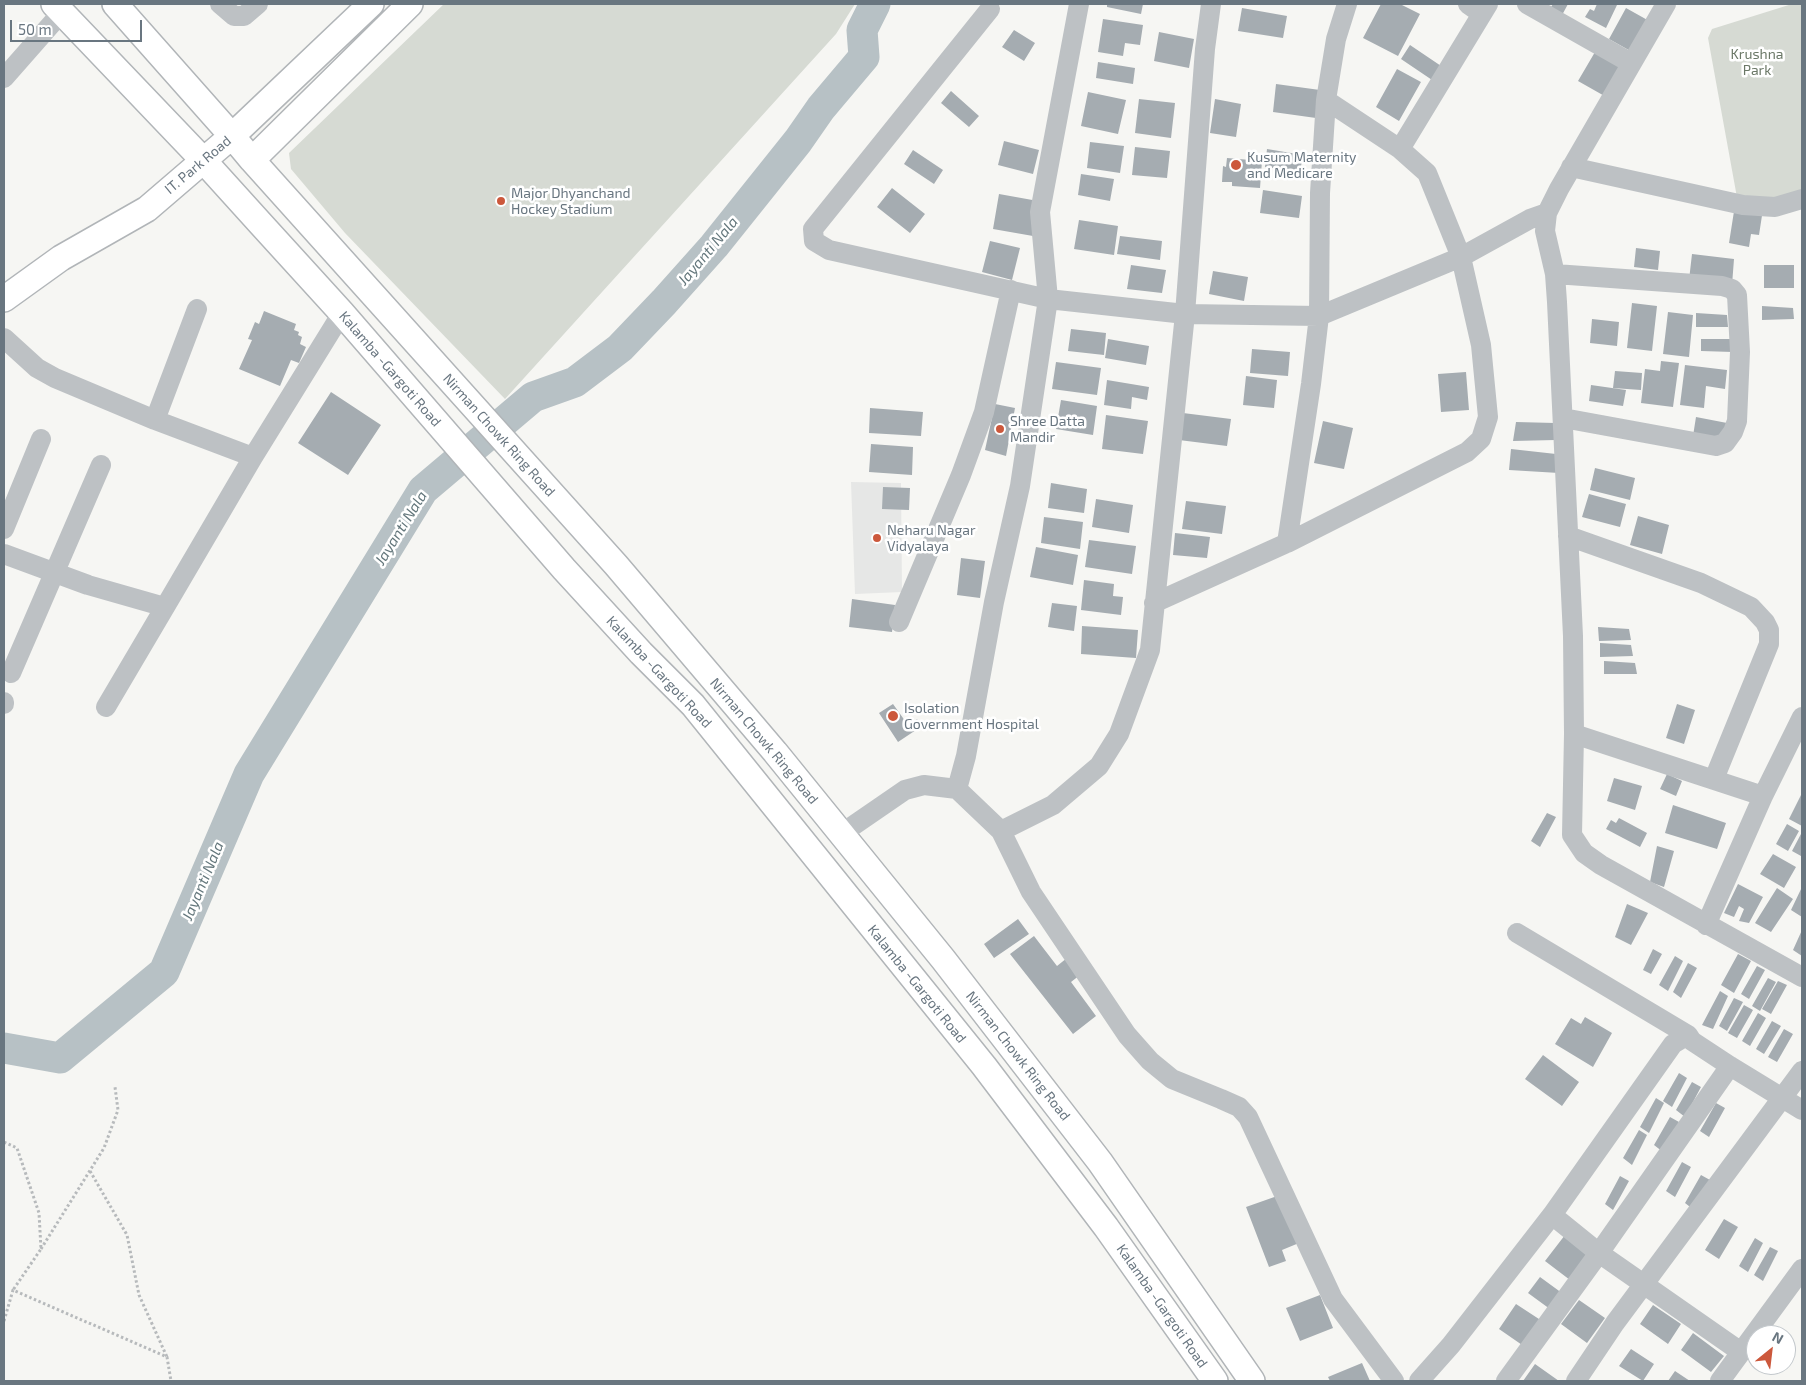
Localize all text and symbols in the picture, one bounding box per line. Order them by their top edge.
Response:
scale bar [12,10,145,42]
text: 50 m [18,20,52,38]
park label: Krushna Park [1731,46,1783,78]
street label: IT. Park Road [161,132,235,198]
place label: Kusum Maternity and Medicare [1247,149,1356,182]
marker: Kusum Maternity and Medicare [1229,158,1243,172]
place label: Major Dhyanchand Hockey Stadium [511,185,631,218]
marker: Major Dhyanchand Hockey Stadium [495,195,507,207]
water label: Jayanti Nala [674,213,742,289]
street label: Kalamba -Gargoti Road [335,308,445,430]
street label: Nirman Chowk Ring Road [439,370,559,500]
place label: Shree Datta Mandir [1010,413,1085,446]
marker: Shree Datta Mandir [994,423,1006,435]
water label: Jayanti Nala [371,488,431,568]
place label: Neharu Nagar Vidyalaya [887,522,976,554]
marker: Neharu Nagar Vidyalaya [871,532,883,544]
street label: Kalamba -Gargoti Road [603,613,715,731]
street label: Nirman Chowk Ring Road [706,675,822,807]
place label: Isolation Government Hospital [904,700,1039,732]
marker: Isolation Government Hospital [886,709,900,723]
water label: Jayanti Nala [178,839,228,923]
street label: Kalamba -Gargoti Road [864,922,970,1046]
street label: Nirman Chowk Ring Road [962,988,1074,1124]
street label: Kalamba -Gargoti Road [1113,1241,1211,1371]
north arrow [1746,1325,1796,1375]
text: N [1769,1327,1787,1347]

